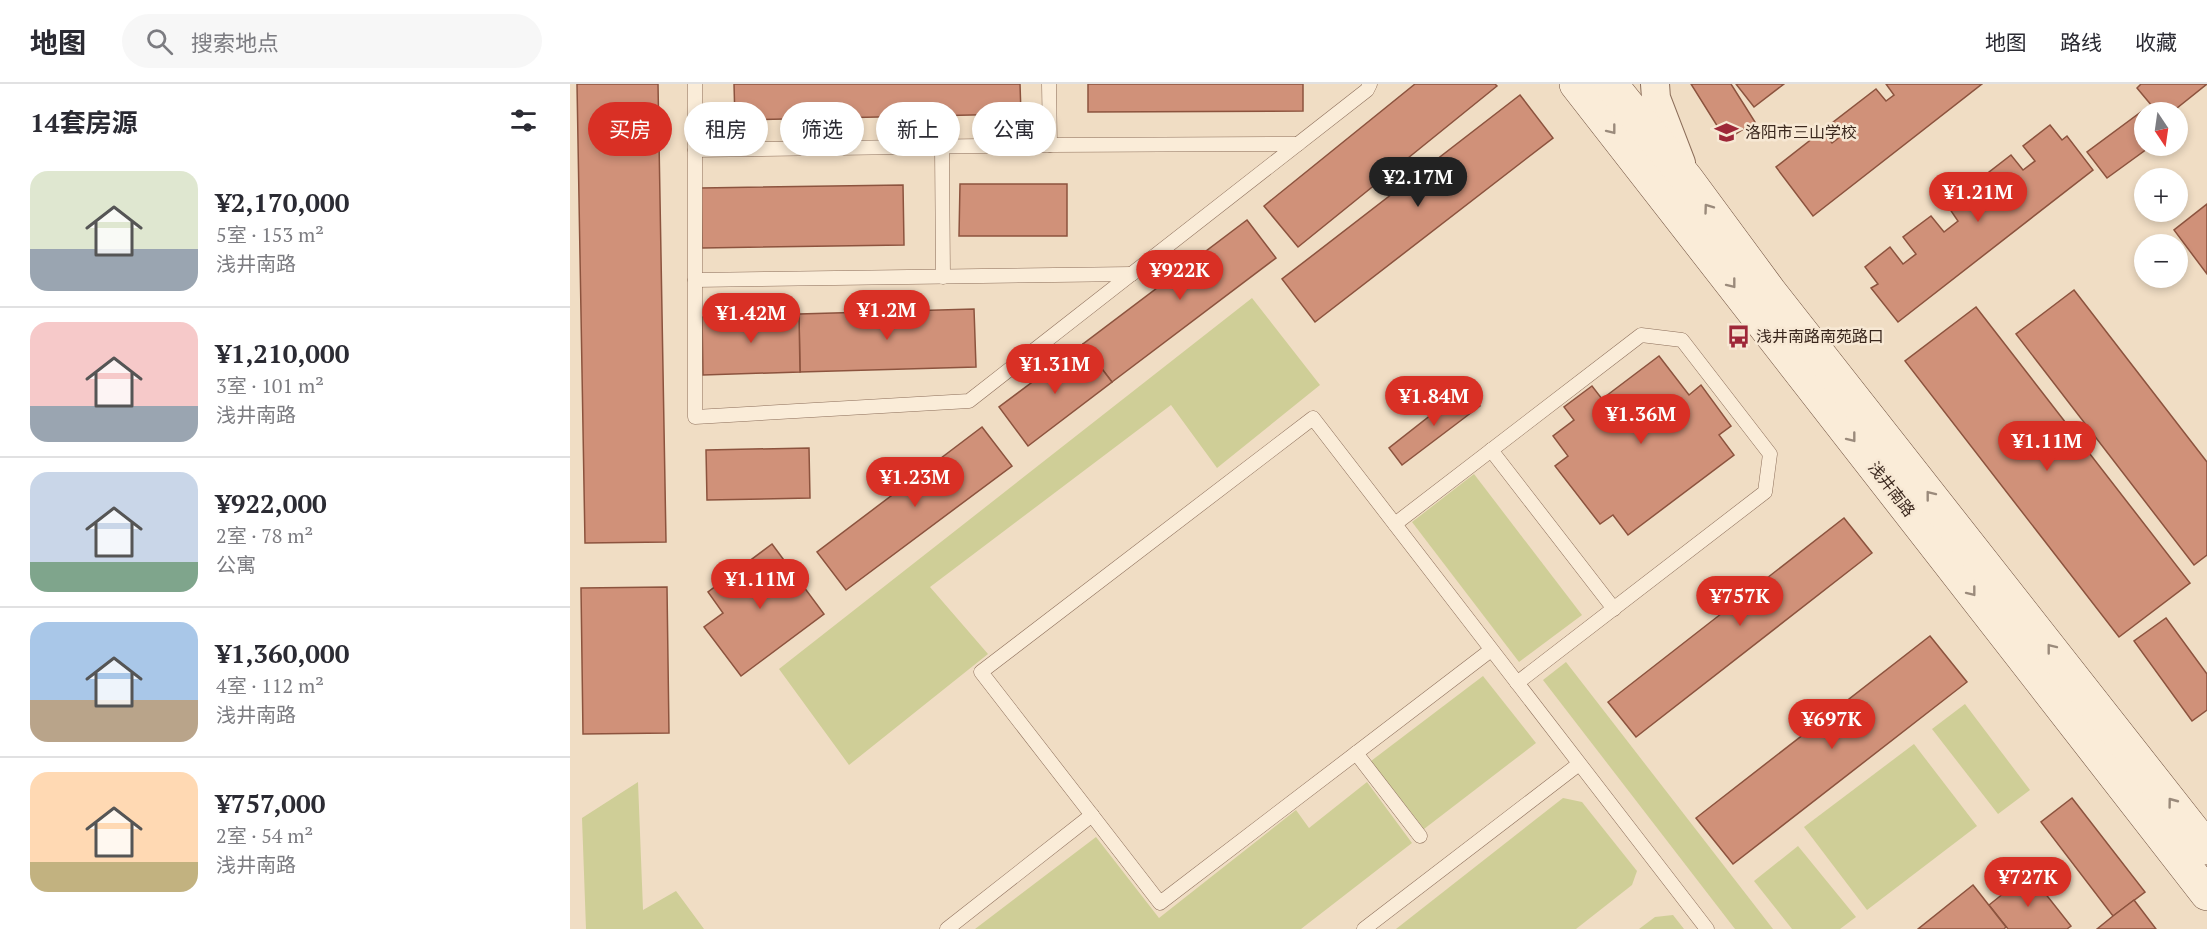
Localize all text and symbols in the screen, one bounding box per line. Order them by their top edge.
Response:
search box [122,14,542,68]
text: 地图 [30,24,86,61]
icon: search [143,25,176,58]
text: 搜索地点 [191,28,279,57]
text: 地图 [1985,28,2027,56]
text: 路线 [2060,28,2102,56]
text: 收藏 [2135,28,2177,56]
chip: 买房 [588,102,672,156]
chip: 租房 [684,102,768,156]
chip: 筛选 [780,102,864,156]
chip: 新上 [876,102,960,156]
chip: 公寓 [972,102,1056,156]
north arrow [2134,102,2188,156]
map controls [2134,102,2188,288]
icon: filters [507,104,540,137]
text: 14套房源 [30,105,137,139]
school or university icon: 洛阳市三山学校 [1714,119,1740,145]
place label: 洛阳市三山学校 [1745,121,1857,143]
one-way arrow [1605,123,1616,134]
pin: ¥2.17M [1369,157,1467,208]
text: ¥2.17M [1383,163,1453,190]
button: + [2134,168,2188,222]
pin: ¥1.21M [1929,172,2027,223]
text: ¥1.21M [1943,178,2013,205]
text: ¥2,170,000 [216,185,349,219]
icon: home [78,195,150,267]
one-way arrow [1704,204,1715,215]
text: 5室 · 153 m² [216,221,324,248]
button: − [2134,234,2188,288]
text: 浅井南路 [216,250,296,277]
pin: ¥922K [1138,250,1222,301]
text: ¥922K [1150,256,1210,283]
one-way arrow [1725,277,1736,288]
pin: ¥1.2M [845,290,929,341]
pin: ¥1.42M [702,293,800,344]
text: ¥1.2M [858,296,916,323]
text: ¥1.42M [716,299,786,326]
bus stop icon: 浅井南路南苑路口 [1725,323,1751,349]
place label: 浅井南路南苑路口 [1756,325,1884,347]
text: ¥1,210,000 [216,336,349,370]
pin: ¥1.31M [1006,344,1104,395]
icon: home [78,346,150,418]
text: ¥1.31M [1020,350,1090,377]
text: 3室 · 101 m² [216,372,324,399]
pin: ¥1.84M [1385,376,1483,427]
text: ¥1.84M [1399,382,1469,409]
pin: ¥1.36M [1592,394,1690,445]
text: ¥1.36M [1606,400,1676,427]
text: 浅井南路 [216,401,296,428]
pin: ¥1.11M [1998,421,2096,472]
text: ¥1.11M [2012,427,2082,454]
one-way arrow [1844,431,1855,442]
pin: ¥1.23M [866,457,964,508]
street label: 浅井南路 [1864,457,1920,521]
text: ¥1.23M [880,463,950,490]
text: ¥922,000 [216,486,327,520]
one-way arrow [1927,491,1938,502]
icon: home [78,496,150,568]
text: 2室 · 78 m² [216,522,313,549]
text: 公寓 [216,551,256,578]
pin: ¥1.11M [711,559,809,610]
text: ¥1.11M [725,565,795,592]
pin: ¥757K [1698,576,1782,627]
text: ¥757K [1710,582,1770,609]
one-way arrow [1964,585,1975,596]
text: ¥1,360,000 [216,636,349,670]
one-way arrow [2048,644,2059,655]
icon: home [78,646,150,718]
text: 4室 · 112 m² [216,672,324,699]
pin: ¥697K [1790,699,1874,750]
text: 浅井南路 [216,701,296,728]
text: ¥697K [1802,705,1862,732]
text: ¥757,000 [216,786,325,820]
icon: home [78,796,150,868]
one-way arrow [2168,797,2179,808]
text: 2室 · 54 m² [216,822,313,849]
text: 浅井南路 [216,851,296,878]
pin: ¥727K [1986,857,2070,908]
text: ¥727K [1998,863,2058,890]

